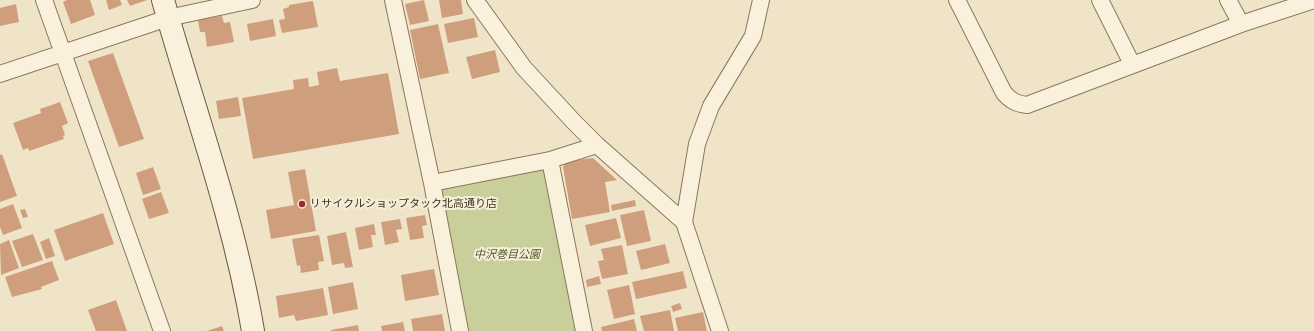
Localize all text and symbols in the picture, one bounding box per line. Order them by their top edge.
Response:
place label: リサイクルショップタック北高通り店 [310,197,497,211]
marker: リサイクルショップタック北高通り店 [297,199,307,209]
park label: 中沢巻目公園 [474,248,540,262]

